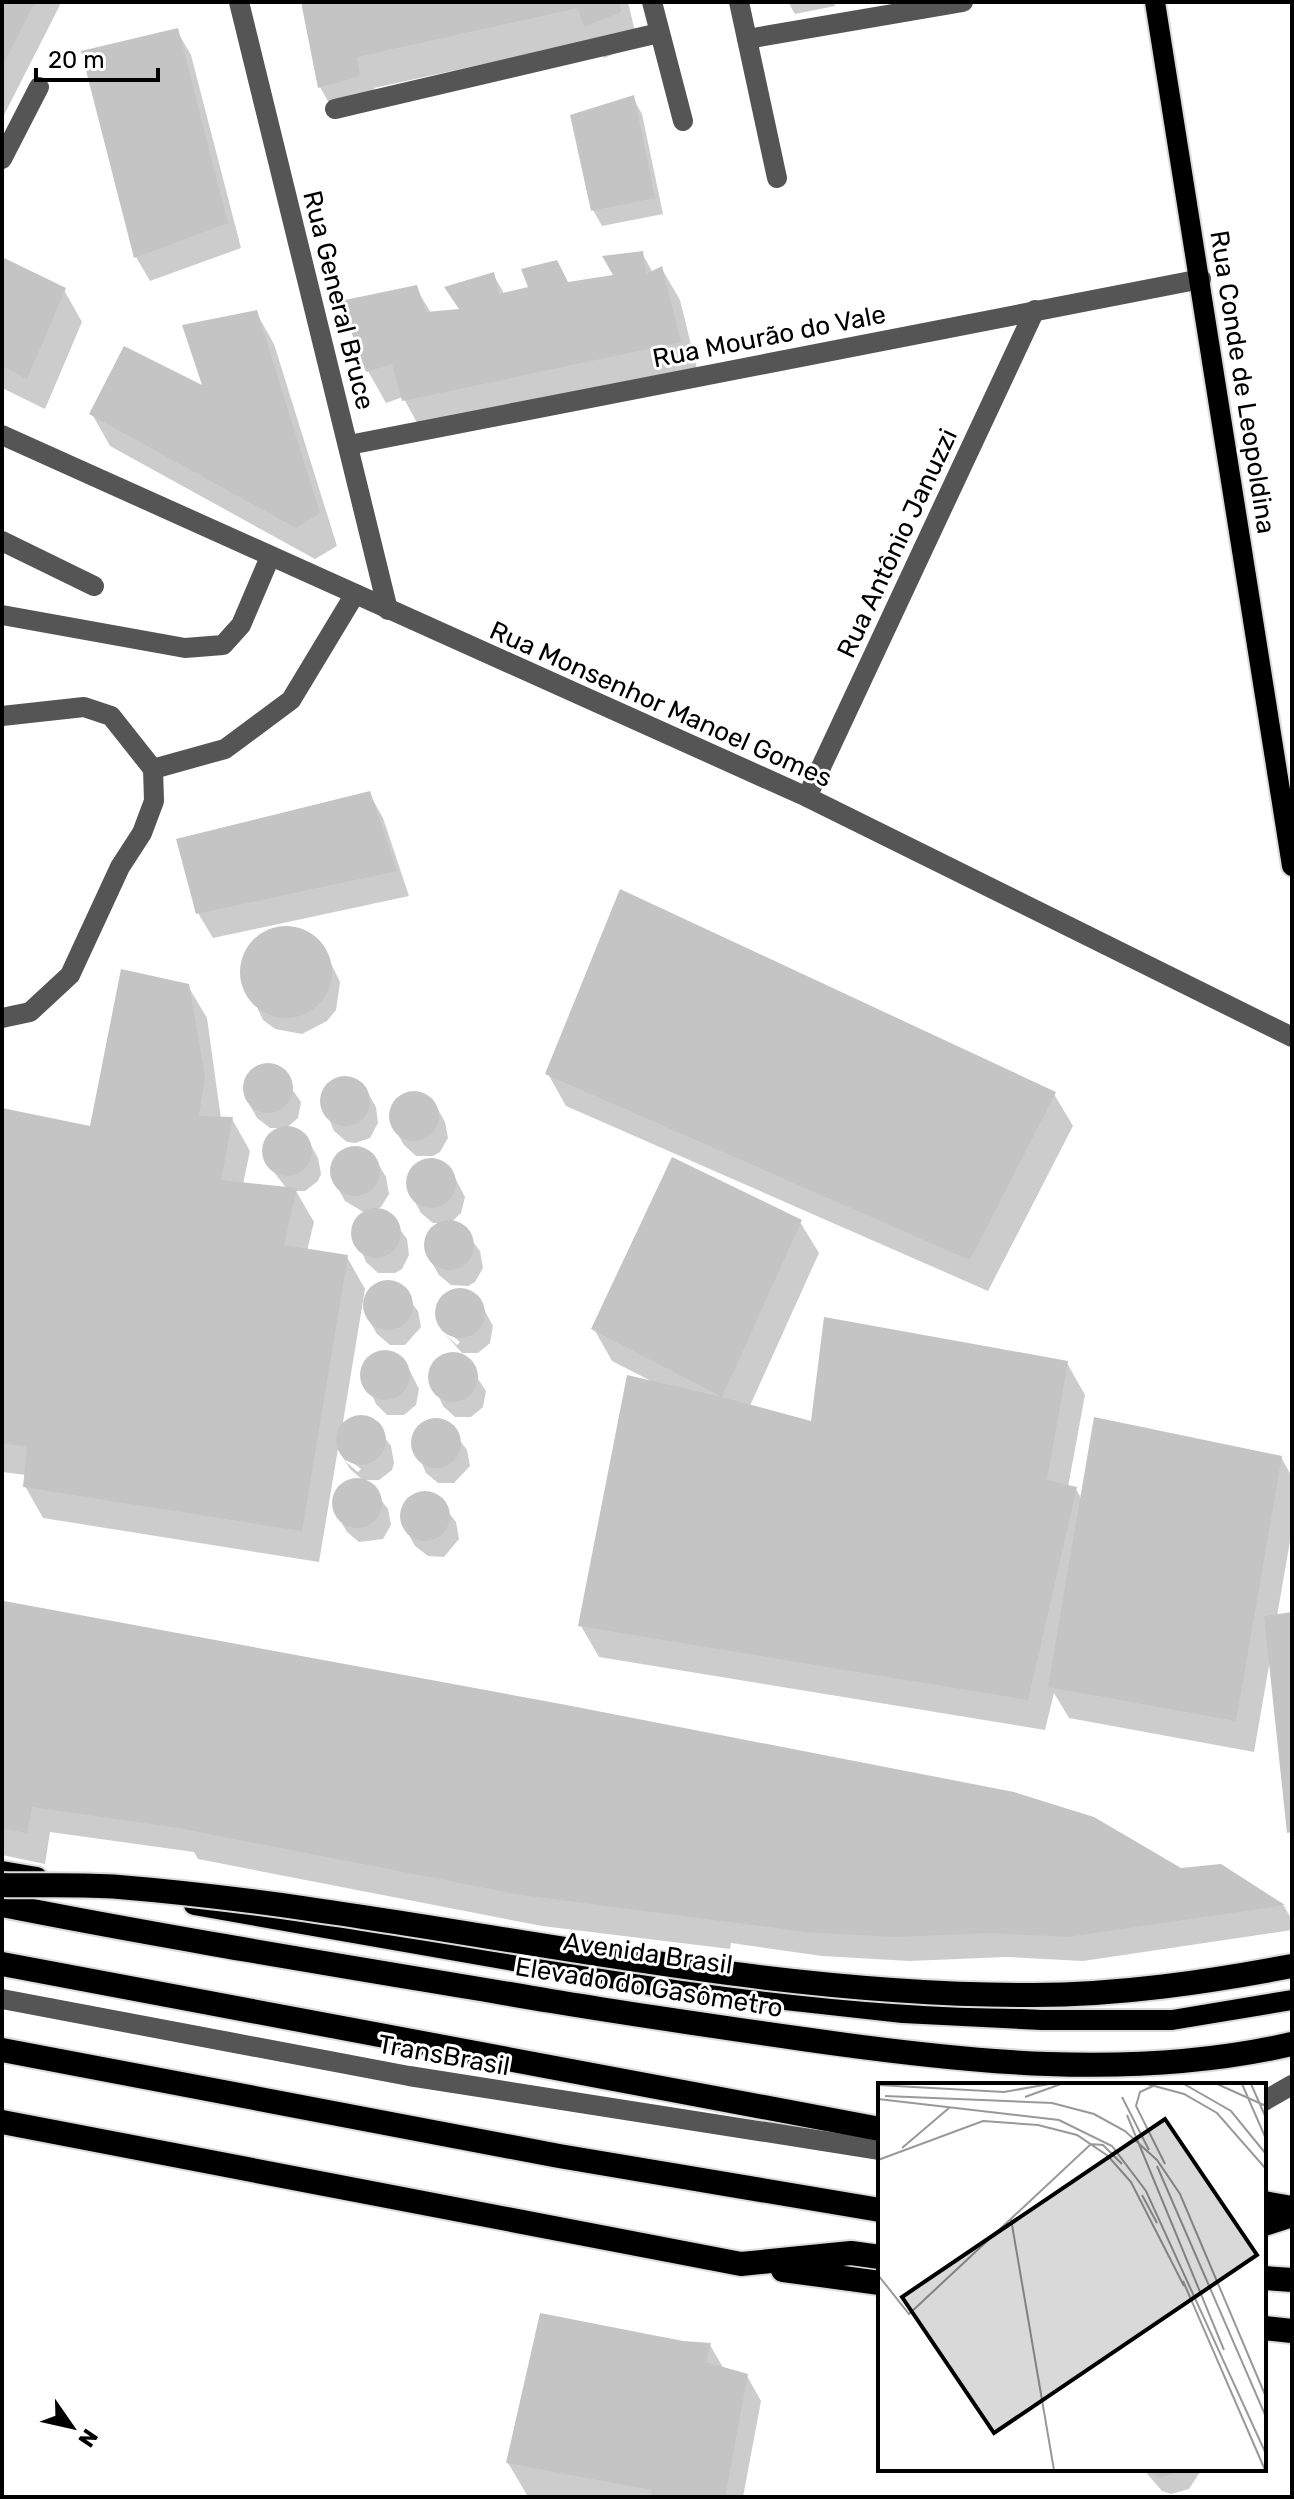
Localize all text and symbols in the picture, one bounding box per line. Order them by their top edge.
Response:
scale bar [36,32,158,82]
text: 20 m [48,46,105,74]
street label: Rua General Bruce [296,187,381,413]
street label: Rua Conde de Leopoldina [1203,228,1282,536]
street label: Rua Mourão do Vale [650,299,888,374]
street label: Rua Antônio Januzzi [831,424,964,663]
street label: Rua Monsenhor Manoel Gomes [485,615,837,794]
street label: Avenida Brasil [561,1926,735,1981]
street label: Elevado do Gasômetro [513,1951,785,2024]
street label: TransBrasil [376,2029,512,2082]
inset map [878,2083,1266,2471]
north arrow [32,2387,112,2467]
text: N [73,2424,104,2452]

